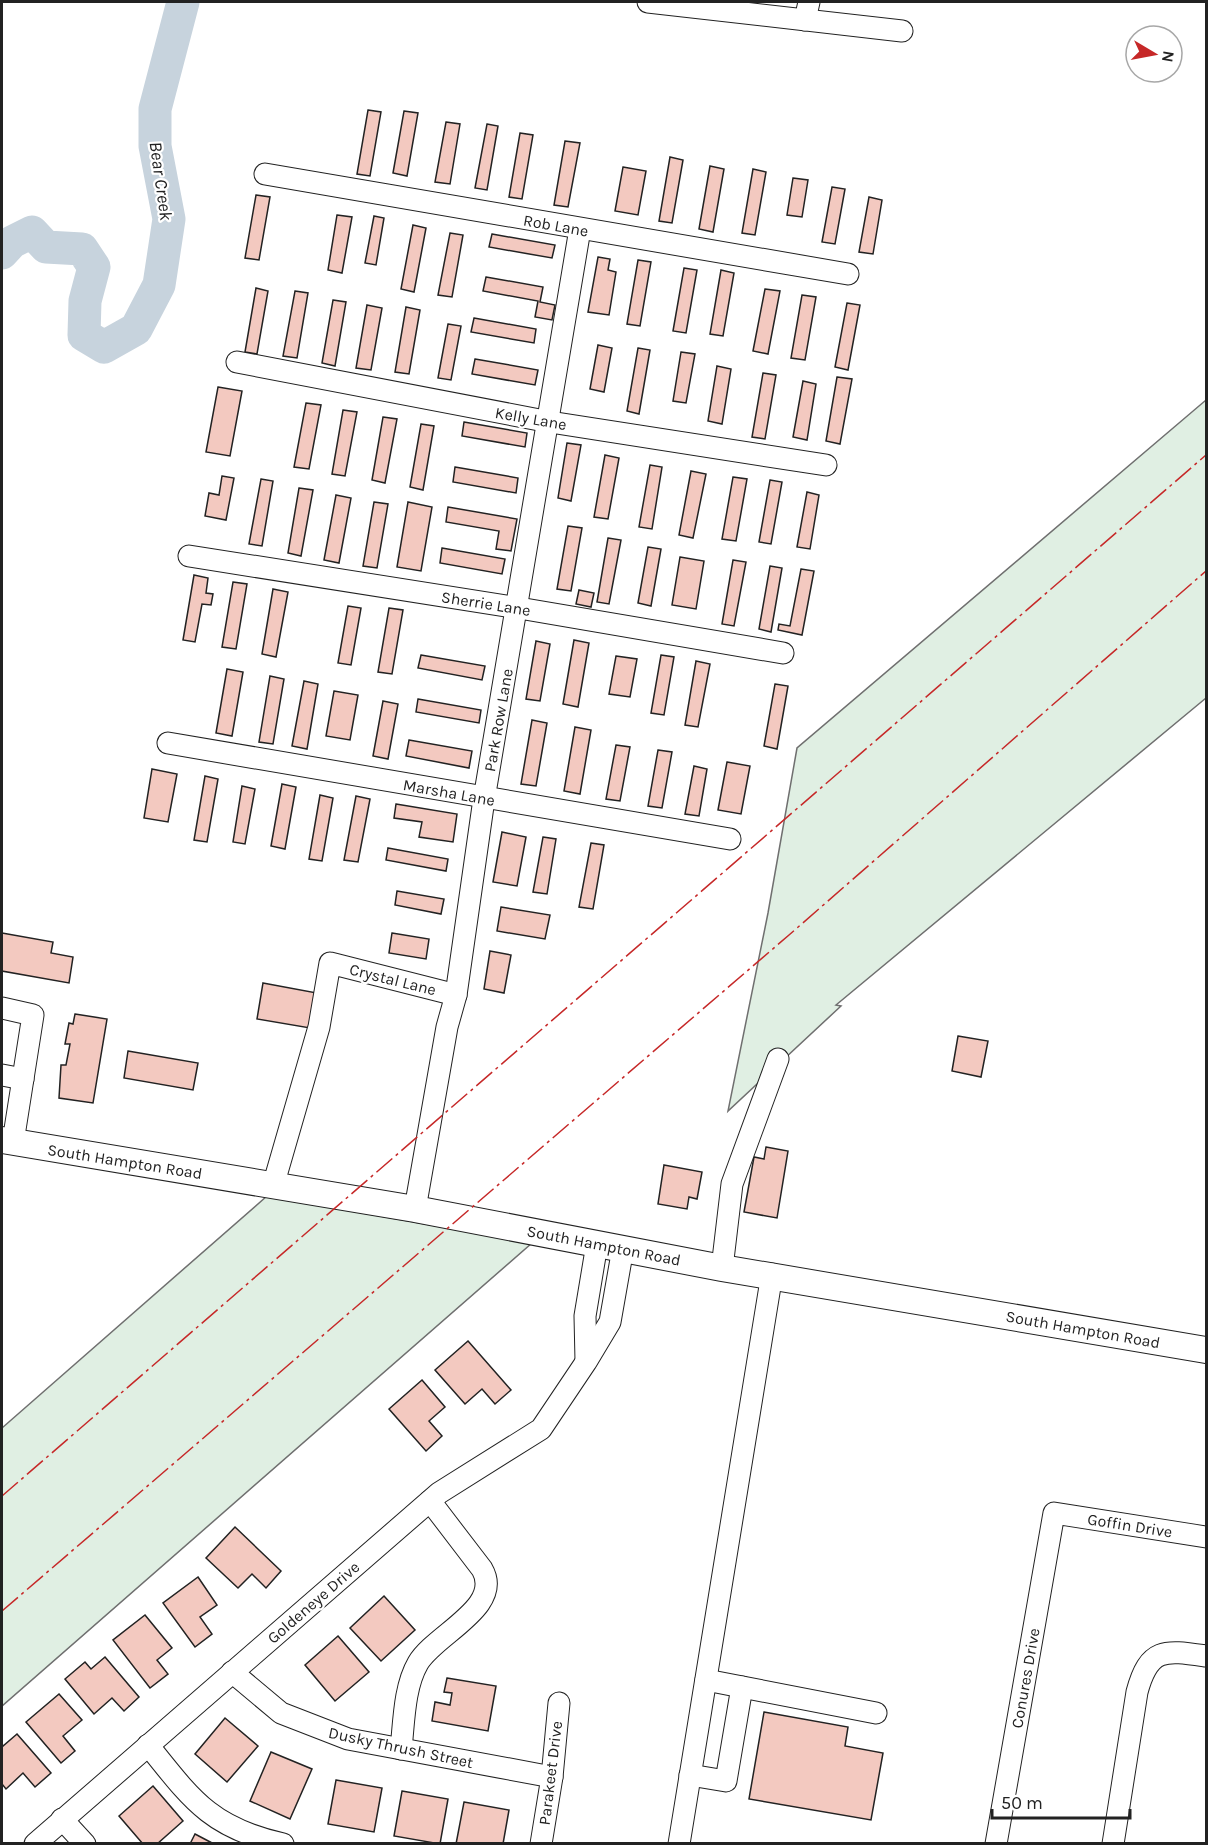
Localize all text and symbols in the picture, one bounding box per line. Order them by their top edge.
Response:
north arrow [1124,24,1184,84]
text: N [1158,49,1179,64]
water label: Bear Creek [145,140,178,223]
street label: Rob Lane [522,210,590,241]
street label: Kelly Lane [494,403,568,434]
street label: Sherrie Lane [440,587,532,620]
street label: Park Row Lane [480,667,517,773]
street label: Marsha Lane [401,775,496,810]
street label: Crystal Lane [348,960,438,999]
street label: South Hampton Road [46,1140,204,1183]
street label: South Hampton Road [525,1221,683,1270]
street label: South Hampton Road [1004,1307,1162,1352]
street label: Goffin Drive [1086,1509,1174,1542]
street label: Goldeneye Drive [263,1557,363,1648]
street label: Conures Drive [1007,1626,1044,1730]
street label: Parakeet Drive [535,1720,566,1826]
street label: Dusky Thrush Street [327,1723,475,1772]
scale bar [992,1782,1130,1820]
text: 50 m [1001,1792,1043,1814]

